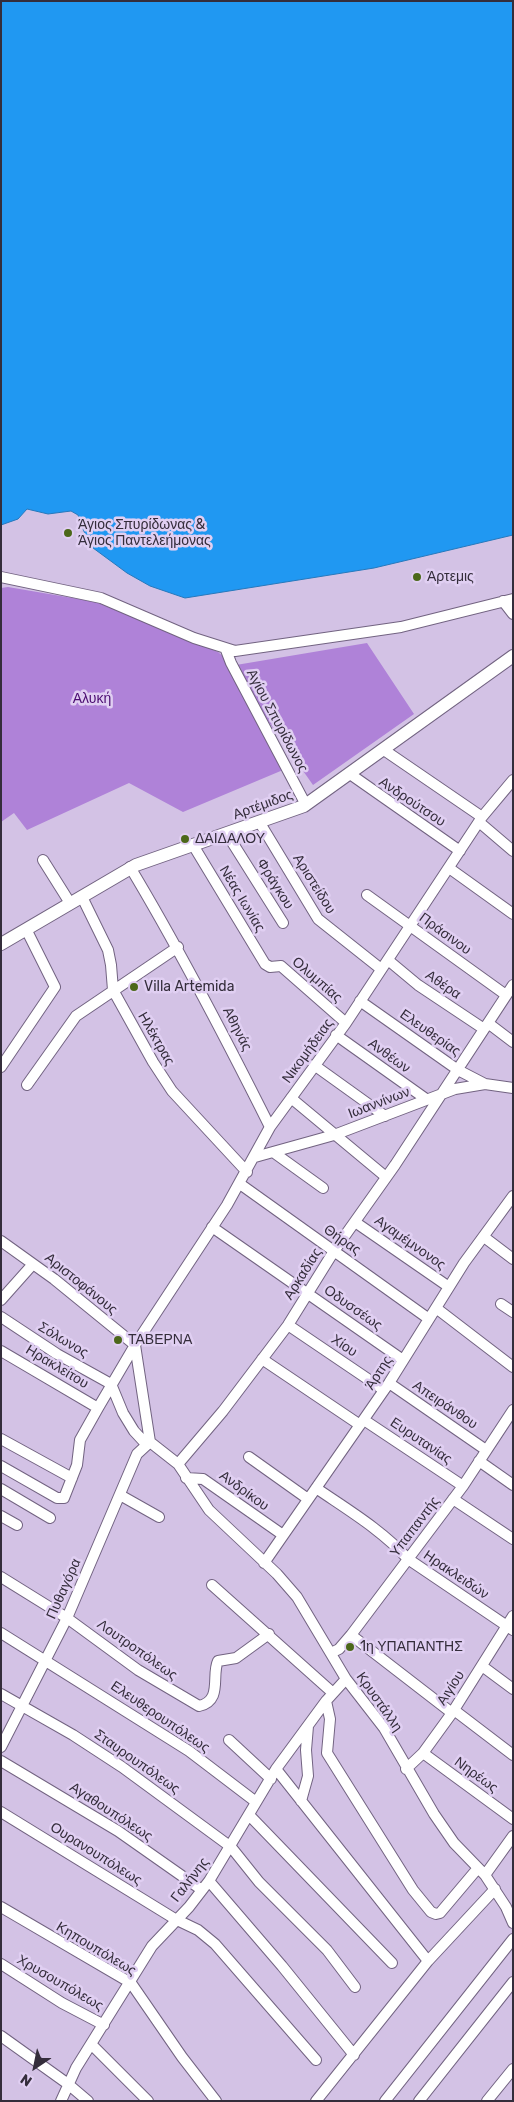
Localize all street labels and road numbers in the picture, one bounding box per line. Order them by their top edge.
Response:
street label: Αγίου Σπυρίδωνος [243,666,311,776]
street label: Ανδρούτσου [376,774,448,830]
street label: Αρτέμιδος [231,786,295,824]
street label: Αριστείδου [289,851,339,917]
street label: Φράγκου [253,856,297,912]
street label: Νέας Ιωνίας [216,863,268,935]
street label: Πράσινου [416,909,474,959]
street label: Ολυμπίας [289,954,345,1006]
street label: Αθέρα [422,967,464,1003]
street label: Αθηνάς [219,1004,255,1054]
street label: Ελευθερίας [396,1006,464,1060]
street label: Ηλέκτρας [134,1009,178,1069]
street label: Νικομήδειας [279,1015,337,1087]
street label: Ανθέων [365,1035,413,1077]
street label: Ιωαννίνων [346,1084,412,1122]
street label: Αγαμέμνονος [371,1212,449,1274]
street label: Θήρας [320,1221,364,1259]
street label: Αρκαδίας [281,1245,325,1303]
street label: Αριστοφάνους [41,1250,121,1318]
street label: Οδυσσέως [321,1282,385,1334]
street label: Σόλωνος [35,1319,91,1361]
street label: Χίου [328,1331,360,1361]
street label: Ηρακλείτου [23,1342,91,1392]
street label: Άρτης [362,1353,396,1393]
street label: Απειράνθου [409,1377,481,1433]
street label: Ευρυτανίας [387,1414,455,1468]
street label: Ανδρίκου [216,1467,272,1515]
street label: Υπαπαντής [387,1493,443,1561]
street label: Ηρακλειδών [420,1547,492,1603]
street label: Πυθαγόρα [43,1556,85,1622]
street label: Λουτροπόλεως [94,1616,180,1684]
street label: Αιγίου [434,1667,468,1709]
street label: Κρυστάλλη [352,1669,406,1735]
street label: Ελευθερουπόλεως [107,1678,213,1756]
street label: Σταυρουπόλεως [91,1726,183,1798]
street label: Νηρέως [451,1754,501,1796]
street label: Αγαθουπόλεως [66,1779,156,1845]
street label: Ουρανουπόλεως [47,1819,145,1889]
street label: Γαλήνης [167,1854,213,1906]
street label: Κηπουπόλεως [53,1919,139,1979]
street label: Χρυσουπόλεως [14,1951,106,2015]

